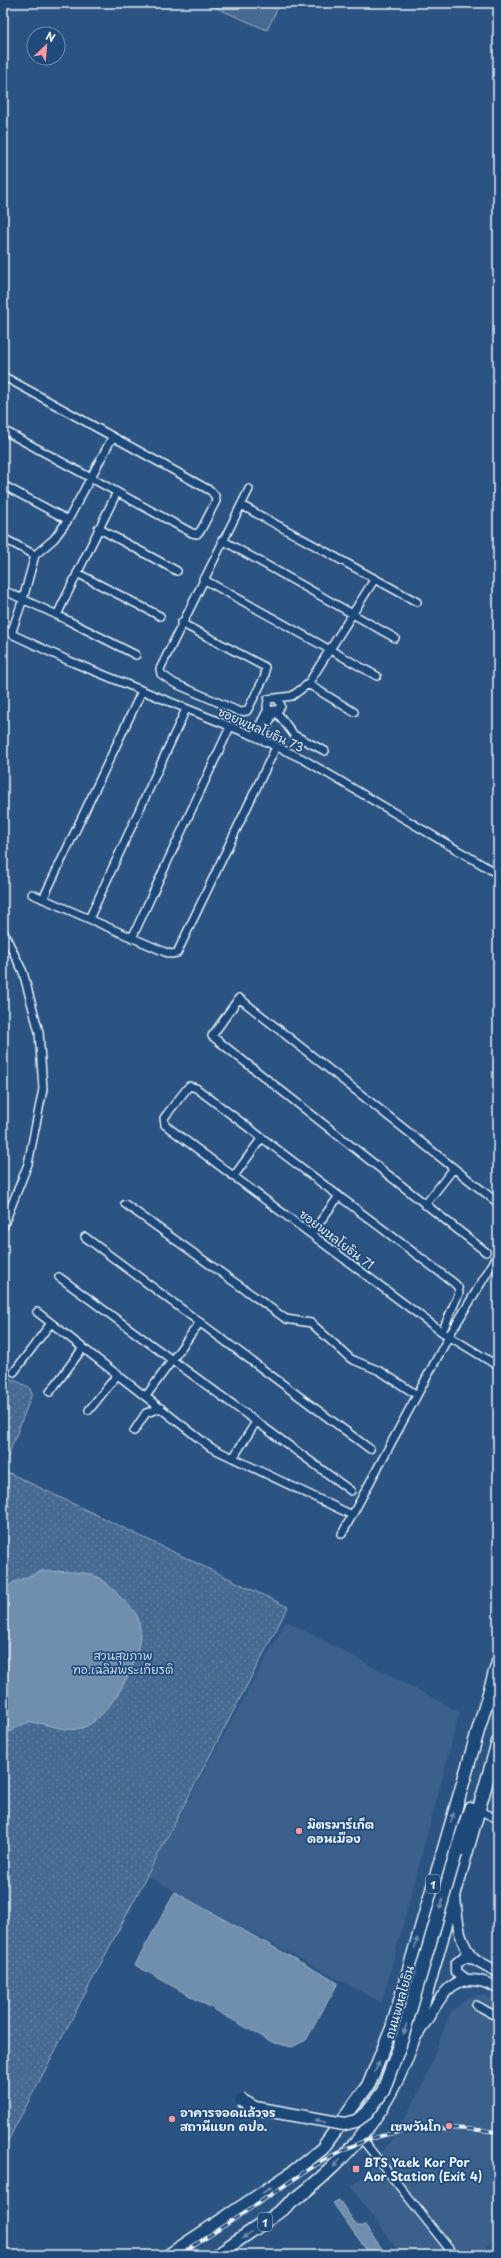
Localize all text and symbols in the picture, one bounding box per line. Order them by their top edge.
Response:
north arrow [26,26,66,66]
text: N [43,27,59,46]
street label: ซอยพหลโยธิน 73 [215,702,307,756]
street label: ซอยพหลโยธิน 71 [296,1205,378,1273]
park label: สวนสุขภาพ ทอ.เฉลิมพระเกียรติ [73,1646,174,1678]
one-way arrow [449,1812,455,1824]
place label: มิตรมาร์เก็ต ดอนเมือง [307,1815,374,1847]
marker: มิตรมาร์เก็ต ดอนเมือง [294,1826,304,1836]
road number: 1 [426,1875,440,1893]
one-way arrow [438,1898,444,1910]
one-way arrow [413,1937,419,1949]
street label: ถนนพหลโยธิน [380,1963,418,2041]
one-way arrow [402,2023,408,2035]
one-way arrow [374,2061,380,2073]
place label: อาคารจอดแล้วจร สถานีแยก คปอ. [180,2103,276,2135]
marker: อาคารจอดแล้วจร สถานีแยก คปอ. [167,2114,177,2124]
place label: เซพวันโก [390,2117,441,2135]
one-way arrow [314,2118,326,2124]
marker: เซพวันโก [444,2121,454,2131]
place label: BTS Yaek Kor Por Aor Station (Exit 4) [364,2153,482,2185]
one-way arrow [333,2159,342,2168]
marker: BTS Yaek Kor Por Aor Station (Exit 4) [351,2164,361,2174]
one-way arrow [261,2187,272,2194]
road number: 1 [258,2213,272,2231]
one-way arrow [241,2231,252,2238]

